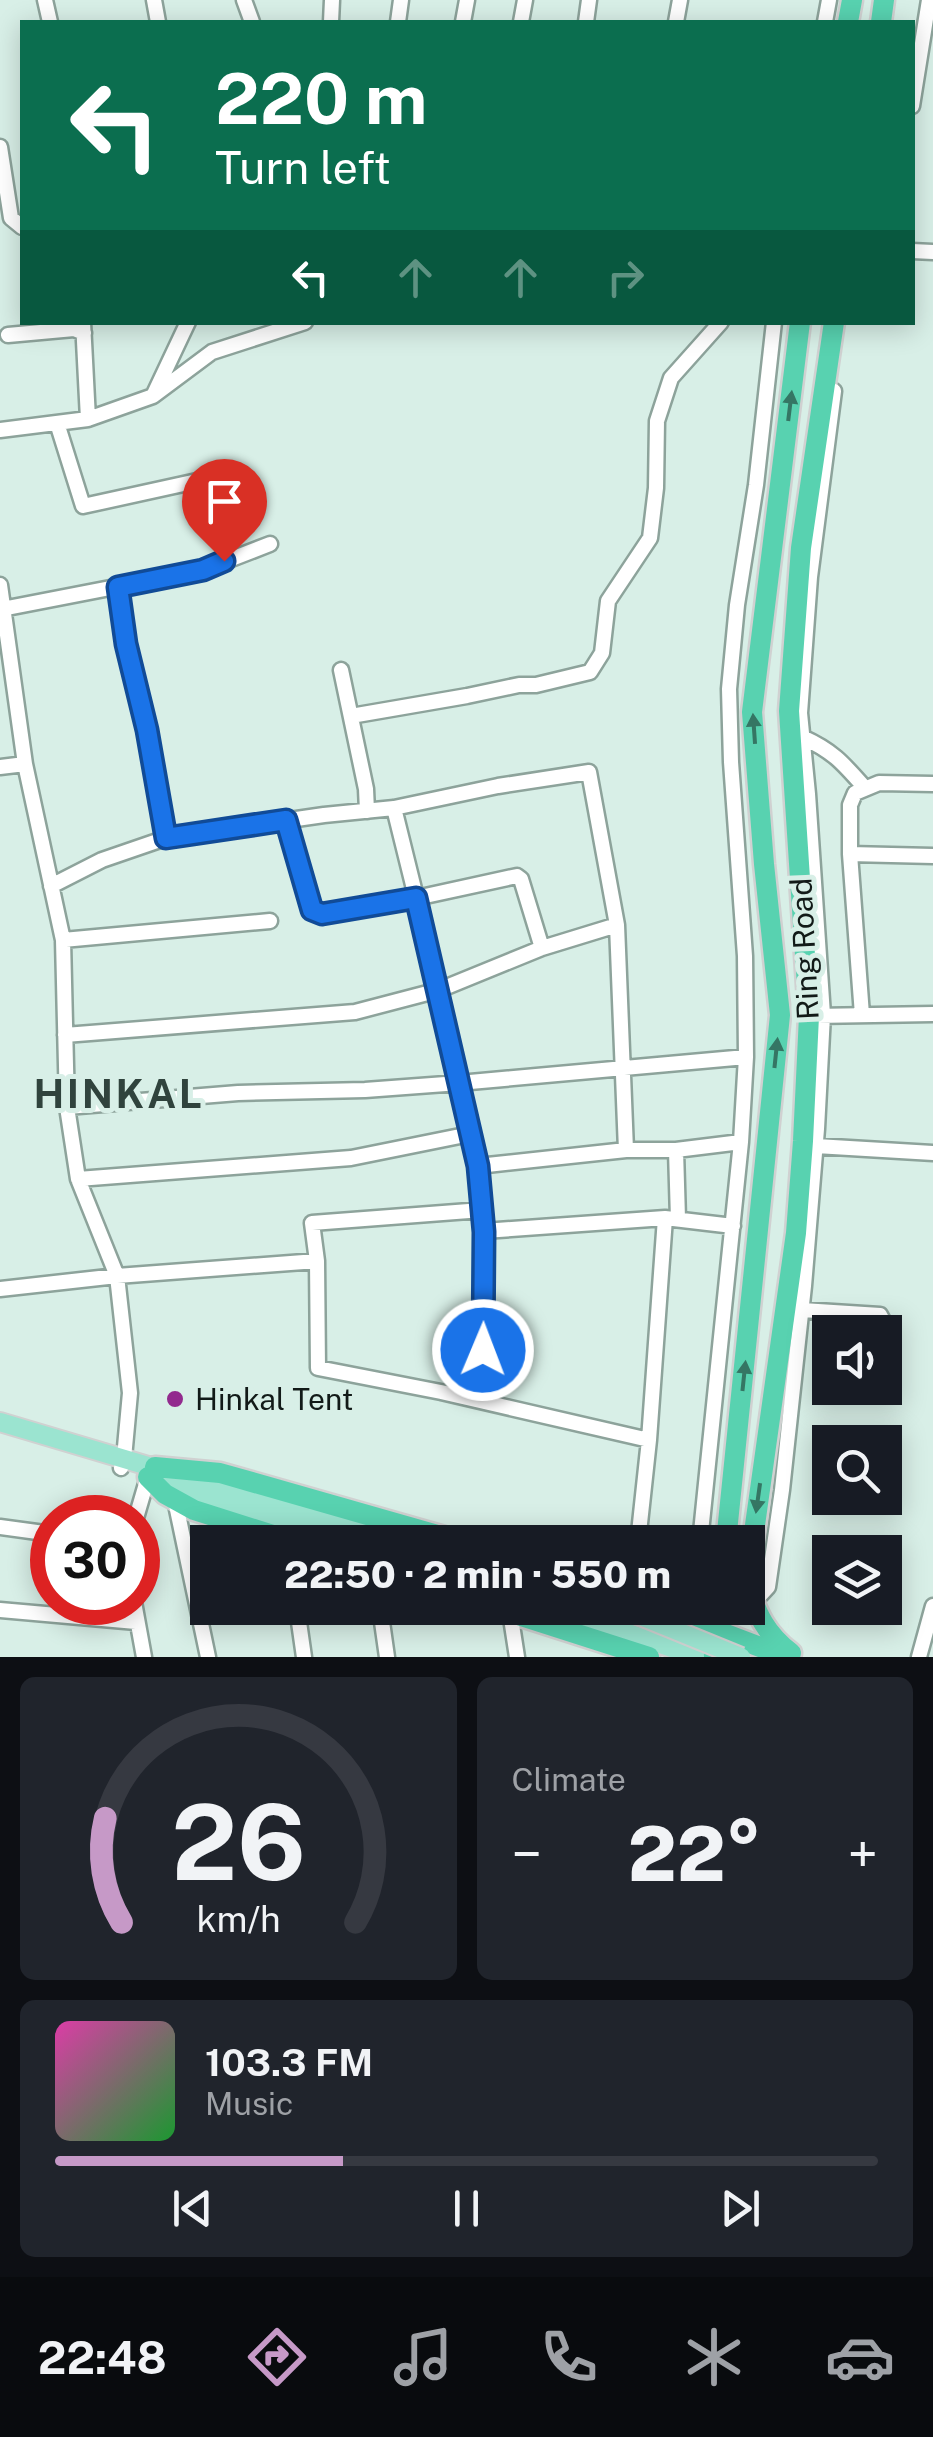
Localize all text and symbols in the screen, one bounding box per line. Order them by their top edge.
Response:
text: 220 m [215,57,428,140]
icon: left [50,60,180,190]
text: Turn left [215,141,391,194]
icon: left [283,250,338,305]
icon: ahead [388,250,443,305]
icon: ahead [493,250,548,305]
icon: right [598,250,653,305]
one-way arrow [782,390,798,422]
pin [182,459,267,562]
icon: arrive [197,474,252,529]
one-way arrow [745,713,761,744]
street label: Ring Road [782,877,826,1021]
one-way arrow [768,1036,784,1068]
district label: HINKAL [34,1070,204,1117]
position arrow [431,1298,535,1402]
map controls [812,1315,902,1625]
button: sound [812,1315,902,1405]
one-way arrow [736,1360,752,1391]
place label: Hinkal Tent [195,1381,353,1417]
marker: Hinkal Tent [164,1388,186,1410]
button: search [812,1425,902,1515]
one-way arrow [750,1483,766,1515]
speed limit sign: 30 [30,1495,160,1625]
button: layers [812,1535,902,1625]
text: 22:50 · 2 min · 550 m [284,1552,671,1597]
text: Climate [512,1761,626,1798]
text: 26 [171,1781,306,1903]
text: 22° [628,1810,762,1898]
text: − [512,1822,542,1886]
text: + [848,1822,878,1886]
text: km/h [196,1898,280,1940]
text: 103.3 FM [205,2040,373,2085]
text: Music [205,2085,293,2122]
icon: previous [165,2181,220,2236]
icon: pause [439,2181,494,2236]
icon: next [713,2181,768,2236]
icon: directions [242,2322,312,2392]
icon: music [388,2322,458,2392]
icon: phone [534,2322,604,2392]
icon: climate [679,2322,749,2392]
icon: car [825,2322,895,2392]
text: 22:48 [38,2331,167,2384]

